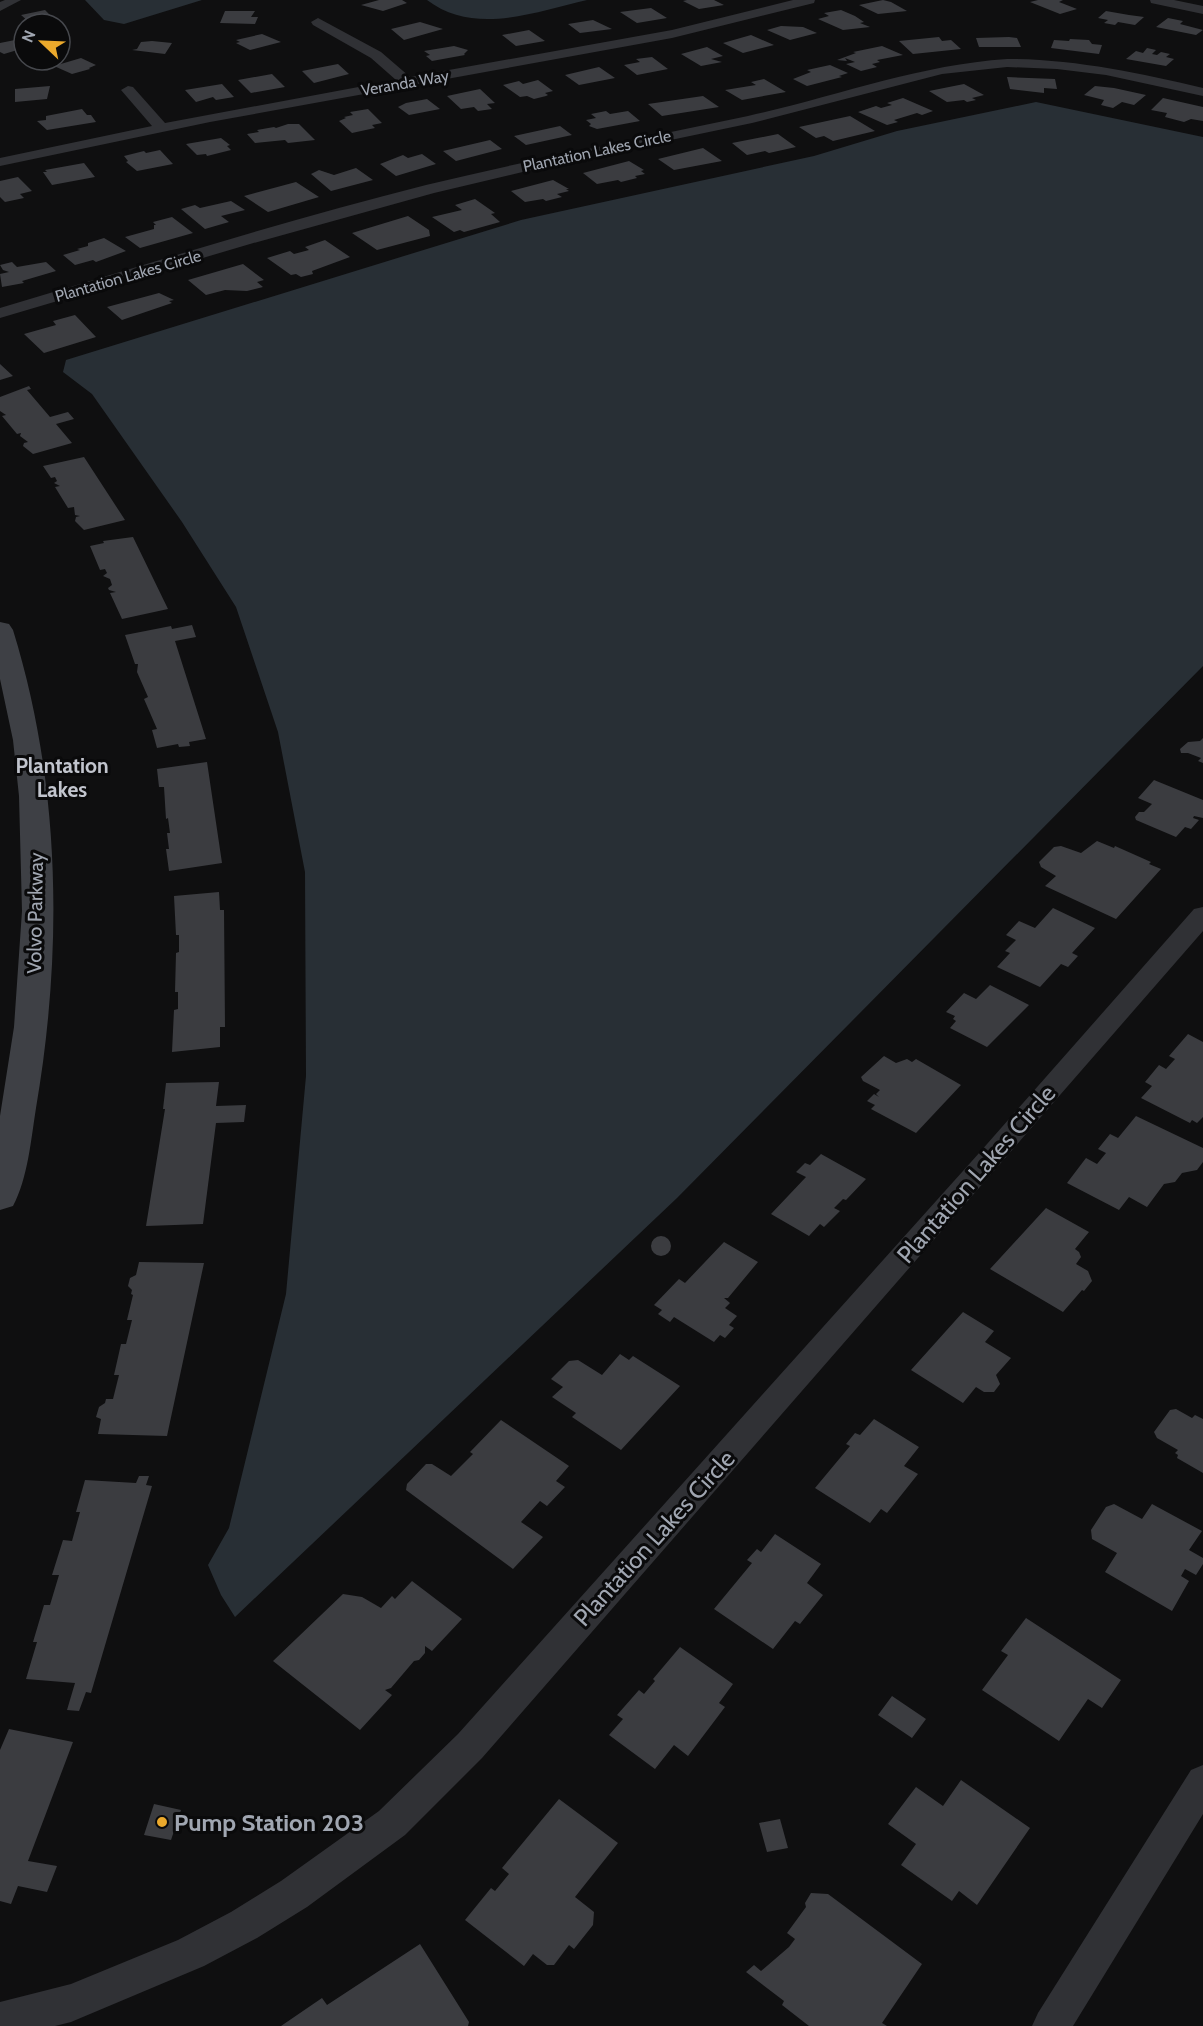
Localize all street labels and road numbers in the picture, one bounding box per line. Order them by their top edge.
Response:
street label: Veranda Way [360,66,450,100]
street label: Plantation Lakes Circle [521,126,673,176]
street label: Plantation Lakes Circle [53,246,203,306]
street label: Volvo Parkway [22,852,48,974]
street label: Plantation Lakes Circle [891,1079,1061,1269]
street label: Plantation Lakes Circle [567,1444,741,1632]

